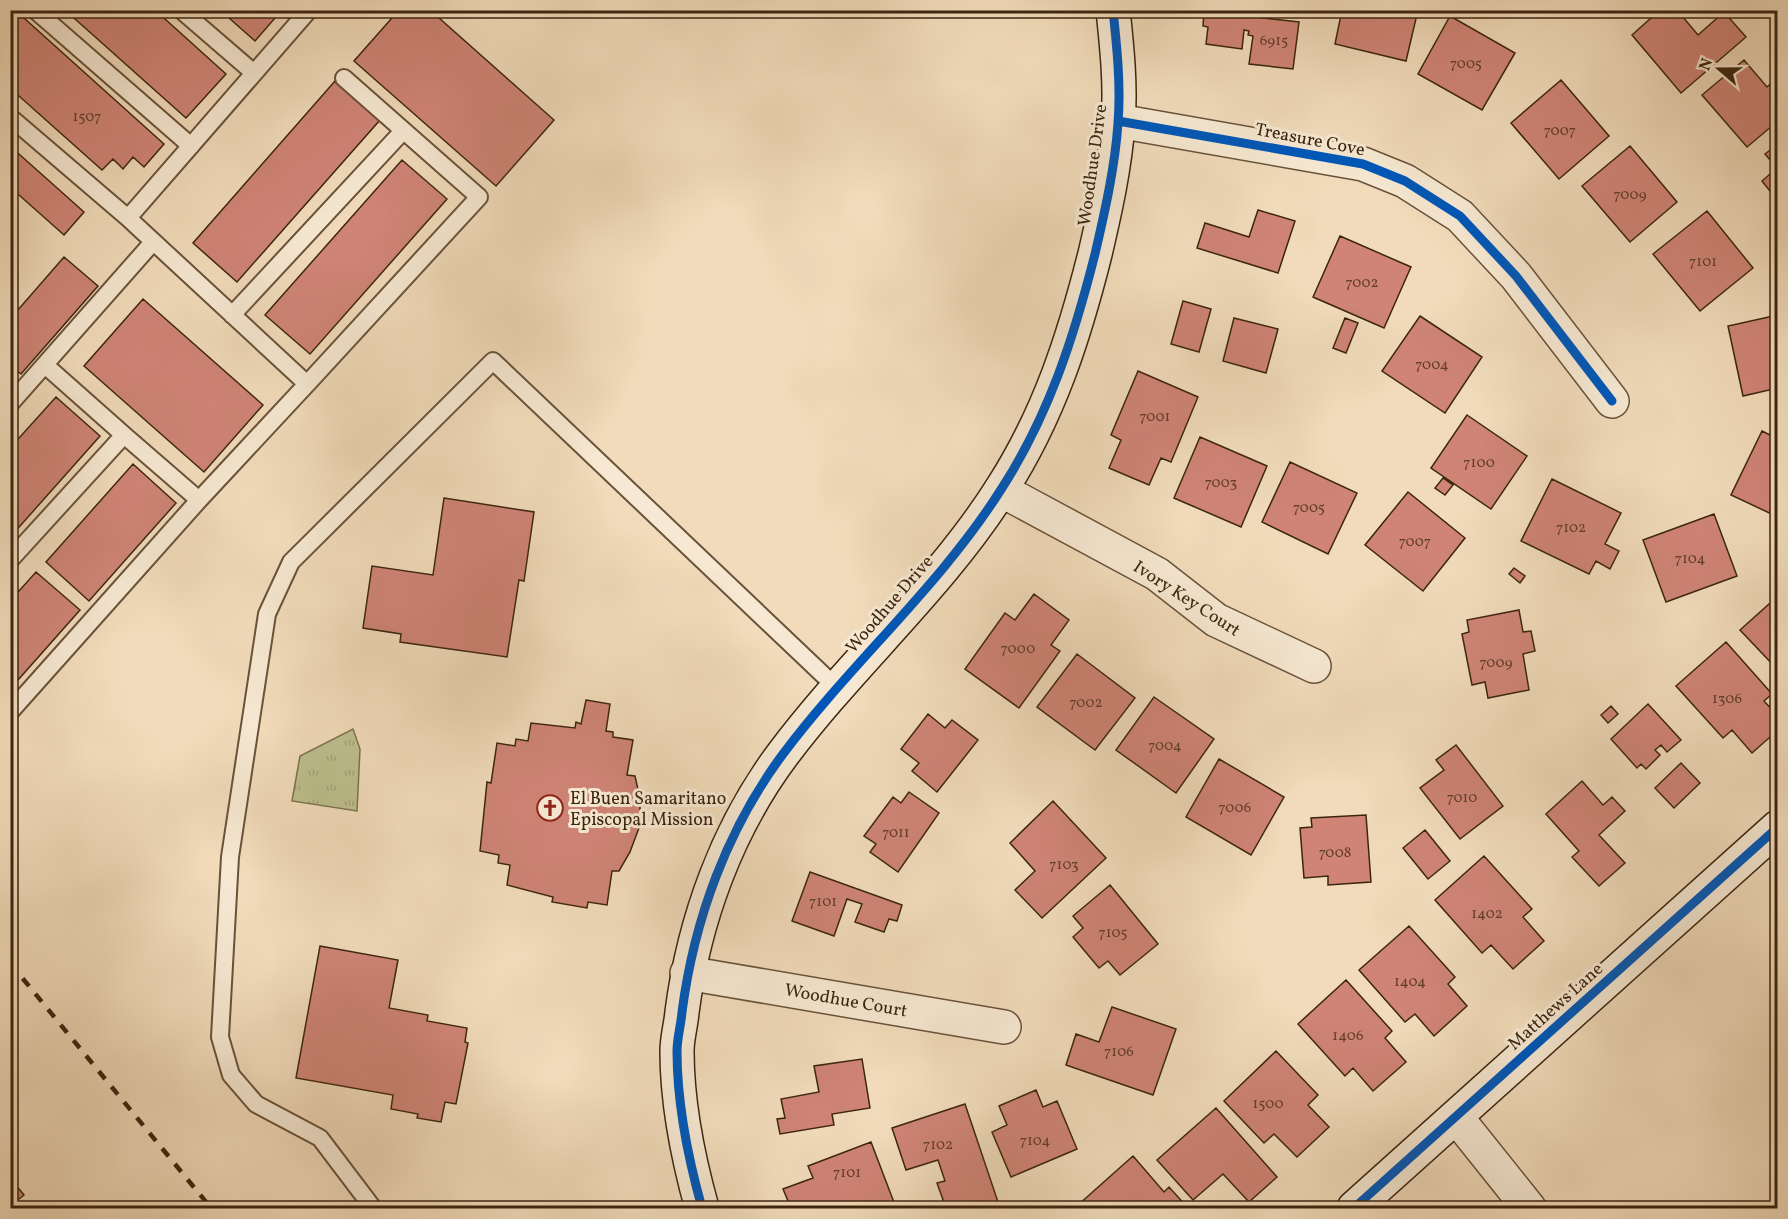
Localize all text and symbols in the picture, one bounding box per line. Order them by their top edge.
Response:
house number: 6915 [1260,31,1288,52]
north arrow [1689,39,1749,99]
house number: 7005 [1450,54,1482,75]
text: N [1694,55,1719,74]
street label: Woodhue Drive [1073,103,1114,228]
house number: 1507 [72,107,102,128]
street label: Treasure Cove [1253,118,1367,163]
house number: 7007 [1544,121,1576,142]
house number: 7009 [1614,185,1647,206]
house number: 7101 [1689,252,1717,273]
house number: 7002 [1345,273,1379,294]
house number: 7004 [1415,355,1449,376]
house number: 7001 [1140,407,1170,428]
house number: 7100 [1463,453,1495,474]
house number: 7003 [1205,473,1237,494]
house number: 7005 [1293,498,1325,519]
house number: 7102 [1556,518,1586,539]
house number: 7007 [1399,532,1431,553]
house number: 7104 [1675,549,1705,570]
street label: Woodhue Drive [840,550,940,660]
street label: Ivory Key Court [1128,555,1245,643]
house number: 7000 [1001,639,1035,660]
house number: 7009 [1480,653,1513,674]
house number: 1306 [1712,689,1742,710]
house number: 7002 [1069,693,1103,714]
house number: 7004 [1148,736,1182,757]
place label: El Buen Samaritano Episcopal Mission [570,787,726,833]
house number: 7010 [1447,788,1477,809]
church icon: El Buen Samaritano Episcopal Mission [535,793,565,823]
house number: 7006 [1219,798,1251,819]
house number: 7011 [882,823,910,844]
house number: 7008 [1319,843,1351,864]
house number: 7103 [1049,855,1079,876]
house number: 7101 [809,892,837,913]
house number: 1402 [1471,904,1503,925]
house number: 7105 [1098,923,1128,944]
street label: Matthews Lane [1503,957,1609,1057]
house number: 1404 [1394,972,1426,993]
street label: Woodhue Court [782,978,909,1025]
house number: 1406 [1332,1026,1364,1047]
house number: 7106 [1104,1042,1134,1063]
house number: 1500 [1252,1094,1284,1115]
house number: 7104 [1020,1131,1050,1152]
house number: 7102 [923,1135,953,1156]
house number: 7101 [833,1163,861,1184]

